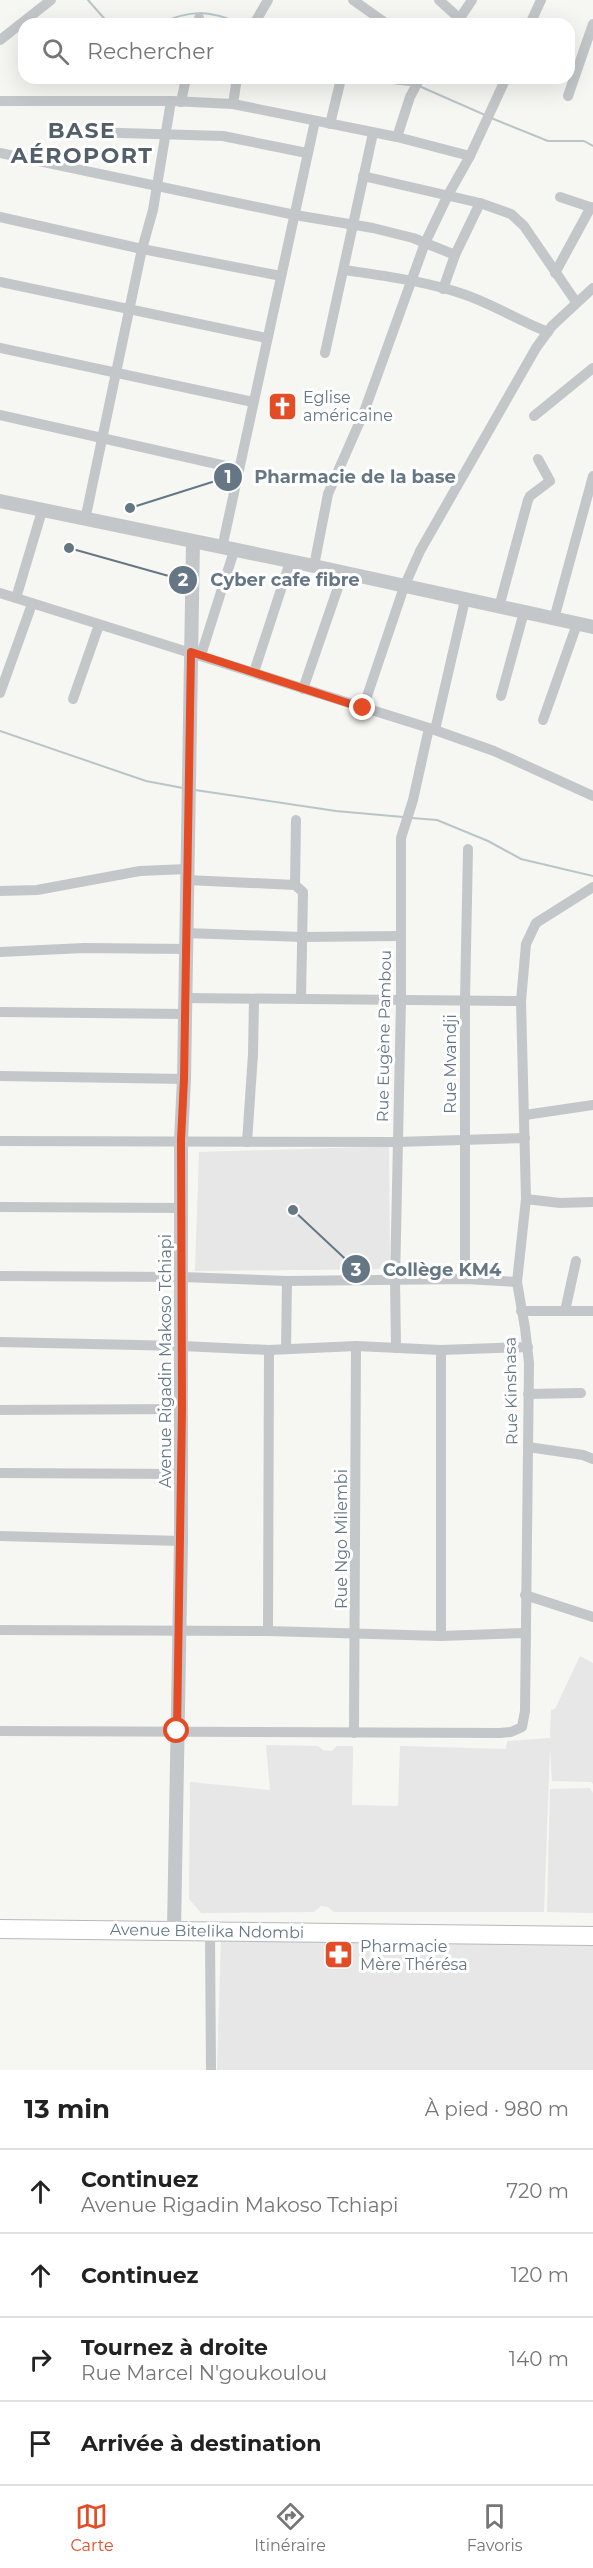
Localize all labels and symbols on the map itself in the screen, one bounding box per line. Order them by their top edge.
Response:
district label: BASE AÉROPORT [10,117,153,169]
place label: Eglise américaine [303,388,393,425]
church icon: Eglise américaine [266,390,298,422]
callout: Pharmacie de la base [213,459,468,495]
text: 1 [224,466,232,488]
text: Pharmacie de la base [254,466,456,488]
callout: Cyber cafe fibre [168,562,372,598]
text: 2 [178,569,189,591]
text: Cyber cafe fibre [210,569,360,591]
route end [349,694,375,720]
street label: Rue Eugène Pambou [373,950,395,1122]
street label: Rue Mvandji [441,1014,460,1114]
street label: Avenue Rigadin Makoso Tchiapi [156,1234,175,1488]
callout: Collège KM4 [341,1251,513,1287]
text: 3 [350,1259,362,1281]
text: Collège KM4 [383,1259,502,1281]
street label: Rue Kinshasa [501,1337,521,1445]
street label: Rue Ngo Milembi [332,1469,351,1609]
route start [163,1717,189,1743]
street label: Avenue Bitelika Ndombi [110,1920,304,1942]
place label: Pharmacie Mère Thérésa [360,1937,468,1974]
pharmacy icon: Pharmacie Mère Thérésa [323,1939,355,1971]

